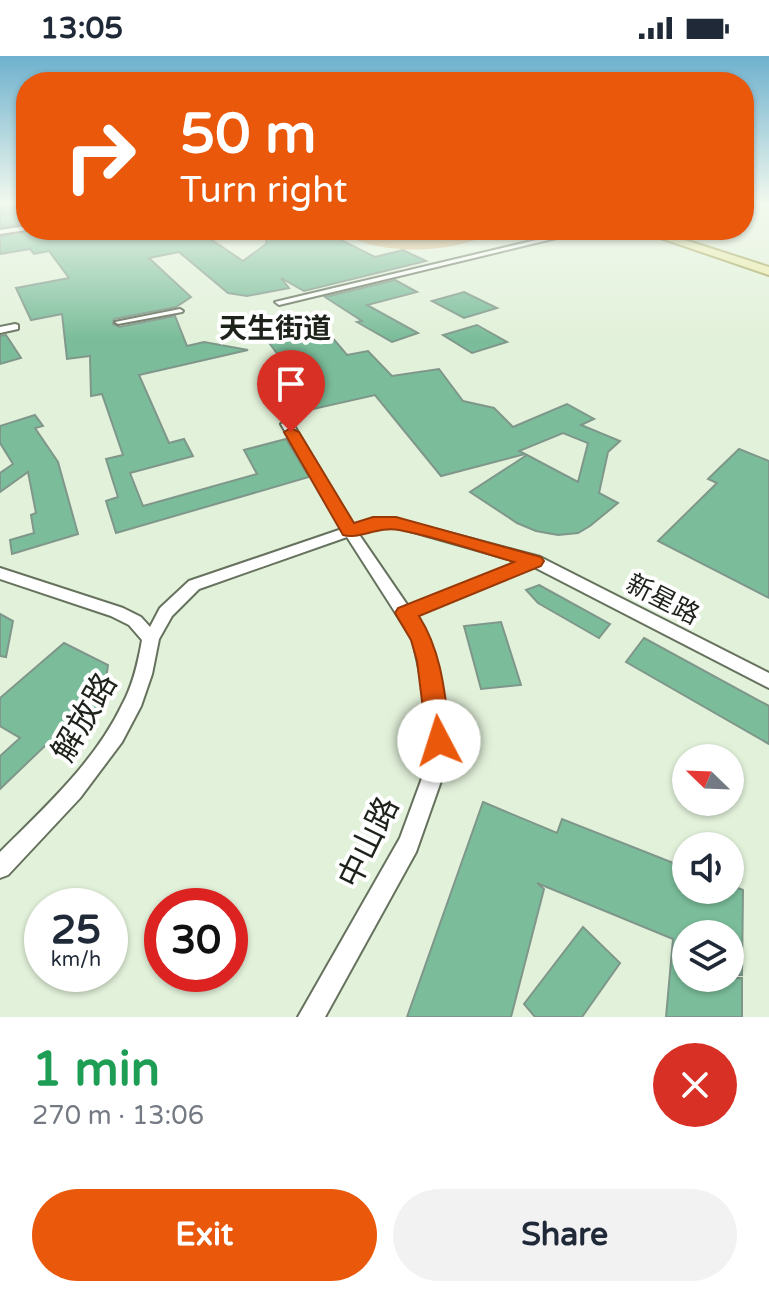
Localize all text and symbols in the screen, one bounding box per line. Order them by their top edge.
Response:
text: 13:05 [40,10,123,47]
text: 50 m [180,101,316,168]
icon: right [48,104,152,208]
text: Turn right [180,169,347,212]
district label: 天生街道 [219,312,331,346]
pin [257,350,325,432]
icon: arrive [269,362,313,406]
street label: 新星路 [621,568,705,631]
street label: 解放路 [44,666,125,769]
position arrow [397,699,481,783]
north arrow [672,744,744,816]
map controls [672,744,744,992]
street label: 中山路 [331,791,407,894]
button: sound [672,832,744,904]
speed limit sign: 30 [144,888,248,992]
text: 25 [51,906,101,954]
button: layers [672,920,744,992]
text: km/h [51,948,101,972]
text: 1 min [32,1041,160,1099]
button: close [653,1043,737,1127]
text: 270 m · 13:06 [32,1100,204,1131]
button: Exit [32,1189,377,1281]
button: Share [393,1189,737,1281]

